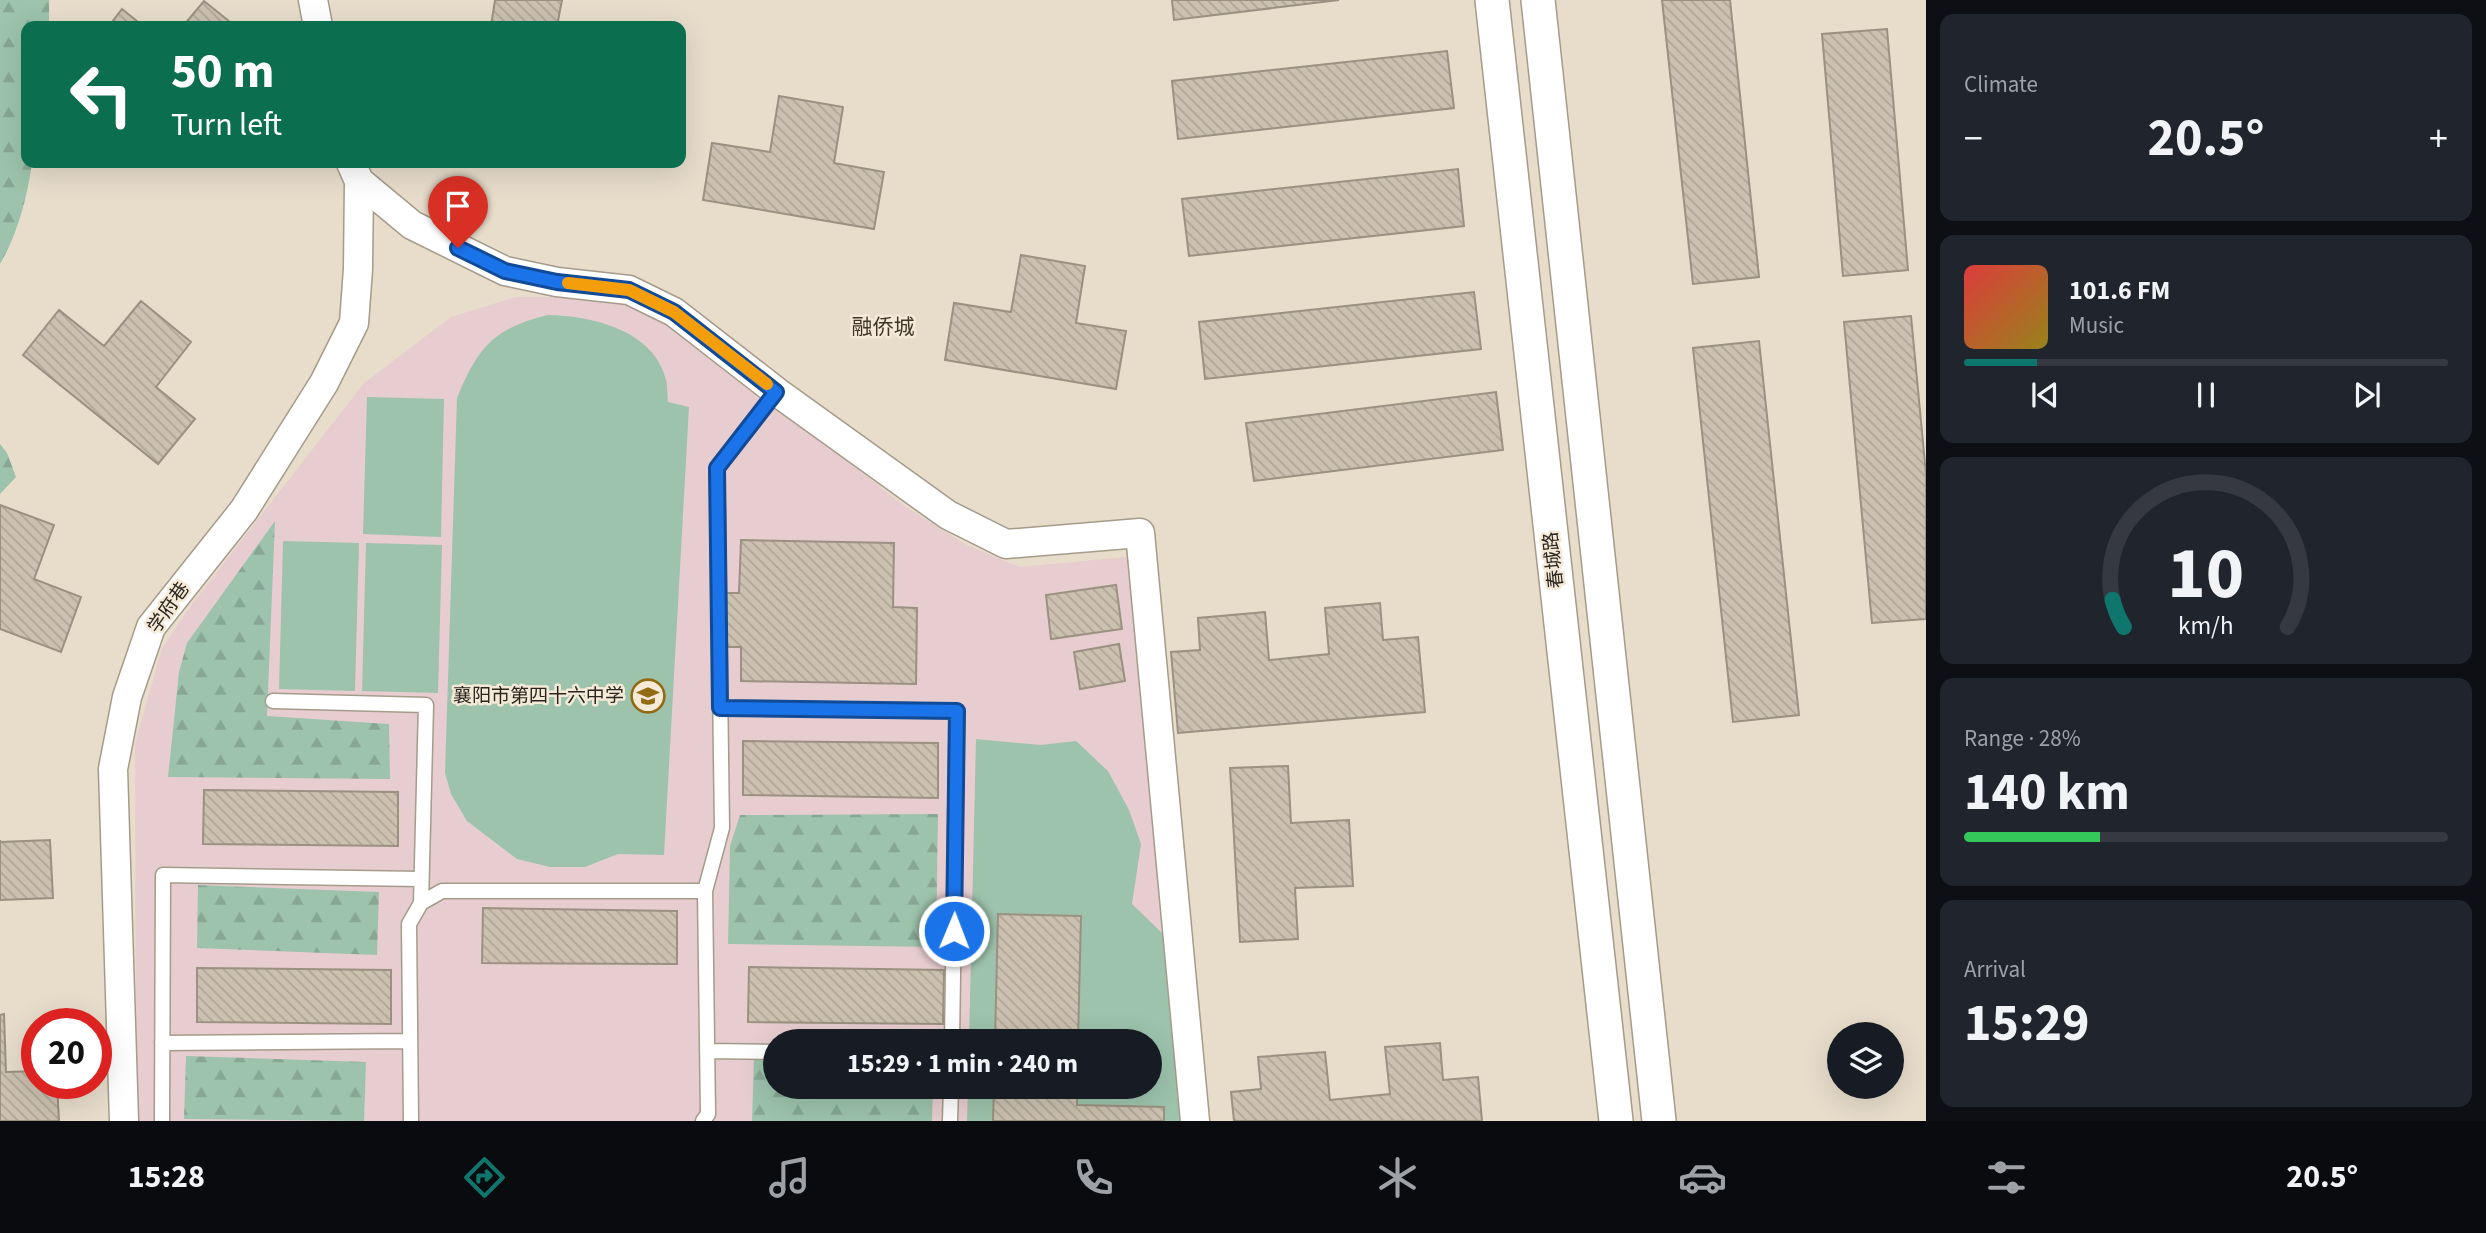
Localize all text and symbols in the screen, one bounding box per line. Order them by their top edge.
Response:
text: 50 m [171,37,275,107]
icon: left [56,49,147,140]
text: Climate [1964,68,2038,101]
text: Turn left [171,102,282,148]
text: 20.5° [2148,102,2264,176]
text: − [1964,112,1983,166]
text: + [2429,112,2448,166]
pin [428,176,488,248]
icon: arrive [439,187,477,225]
text: 101.6 FM [2069,272,2170,309]
text: Music [2069,309,2124,342]
district label: 融侨城 [852,312,915,342]
icon: previous [2026,376,2064,414]
icon: pause [2187,376,2225,414]
icon: next [2348,376,2386,414]
text: 10 [2168,522,2244,626]
street label: 春城路 [1538,530,1570,590]
street label: 学府巷 [142,577,196,639]
text: km/h [2178,607,2234,643]
school or university icon: 襄阳市第四十六中学 [629,677,667,715]
place label: 襄阳市第四十六中学 [453,683,624,710]
text: Range · 28% [1964,722,2081,755]
text: 140 km [1964,756,2130,830]
position arrow [917,894,991,968]
text: Arrival [1964,953,2026,986]
text: 15:29 [1964,987,2089,1061]
speed limit sign: 20 [21,1008,112,1099]
map controls [1827,1022,1904,1099]
button: layers [1827,1022,1904,1099]
text: 15:29 · 1 min · 240 m [847,1045,1078,1082]
icon: directions [460,1153,509,1202]
icon: music [765,1153,814,1202]
icon: phone [1069,1153,1118,1202]
icon: climate [1373,1153,1422,1202]
icon: car [1678,1153,1727,1202]
icon: filters [1982,1153,2031,1202]
text: 15:28 [128,1154,205,1200]
text: 20.5° [2286,1154,2358,1200]

